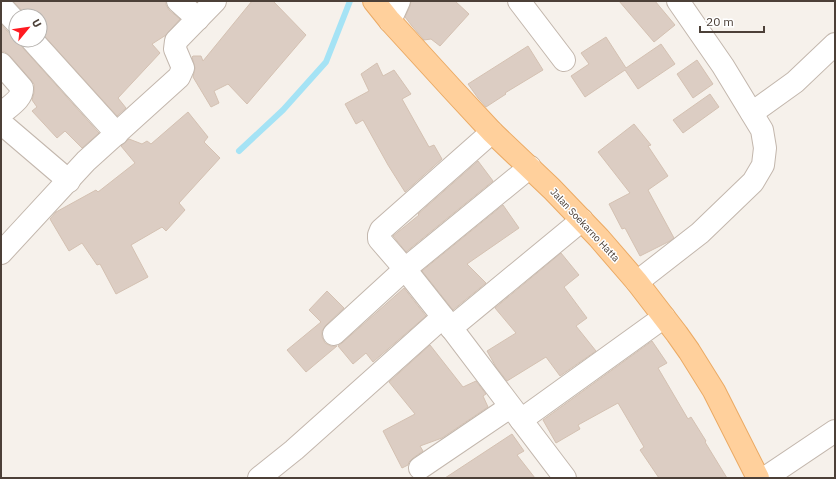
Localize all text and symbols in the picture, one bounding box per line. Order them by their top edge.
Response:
north arrow [8,8,48,48]
scale bar [700,8,764,34]
text: 20 m [706,14,734,29]
text: U [29,16,45,30]
street label: Jalan Soekarno Hatta [548,185,623,265]

